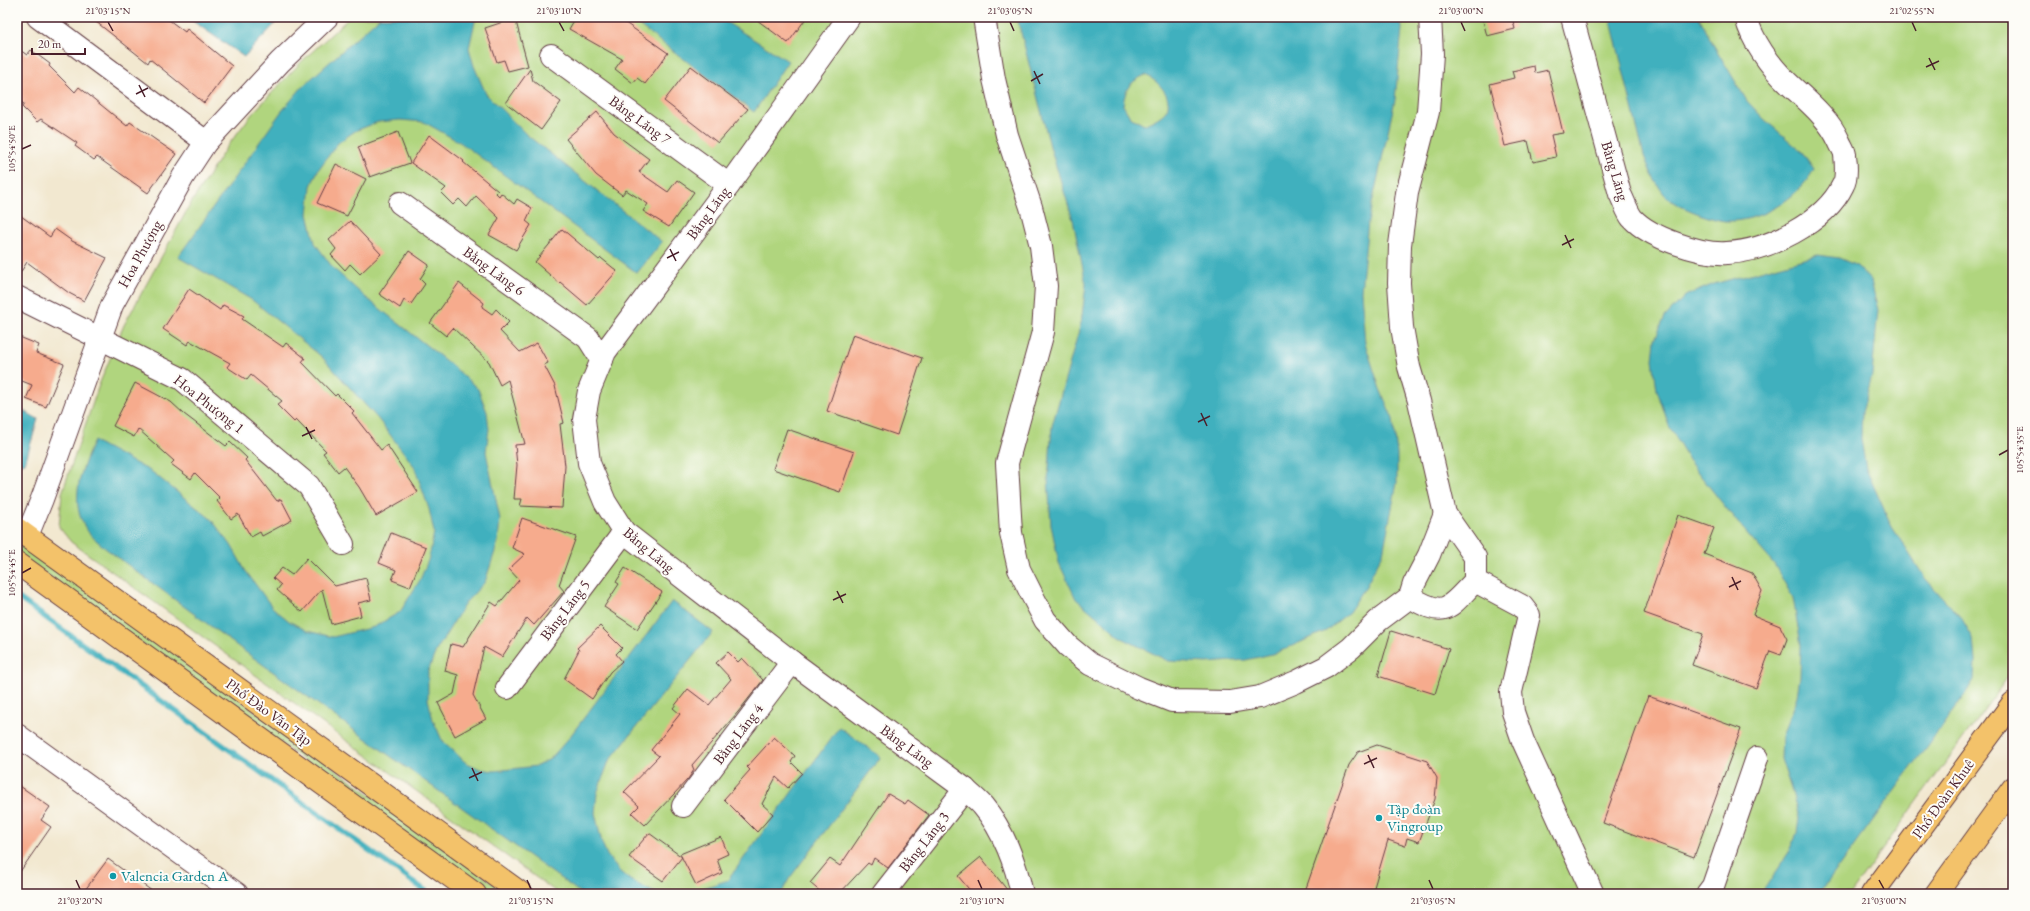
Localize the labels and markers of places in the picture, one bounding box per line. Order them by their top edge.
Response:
place label: Tập đoàn Vingroup [1387,799,1443,835]
marker: Tập đoàn Vingroup [1374,813,1384,823]
place label: Valencia Garden A [121,866,229,885]
marker: Valencia Garden A [108,871,118,881]

